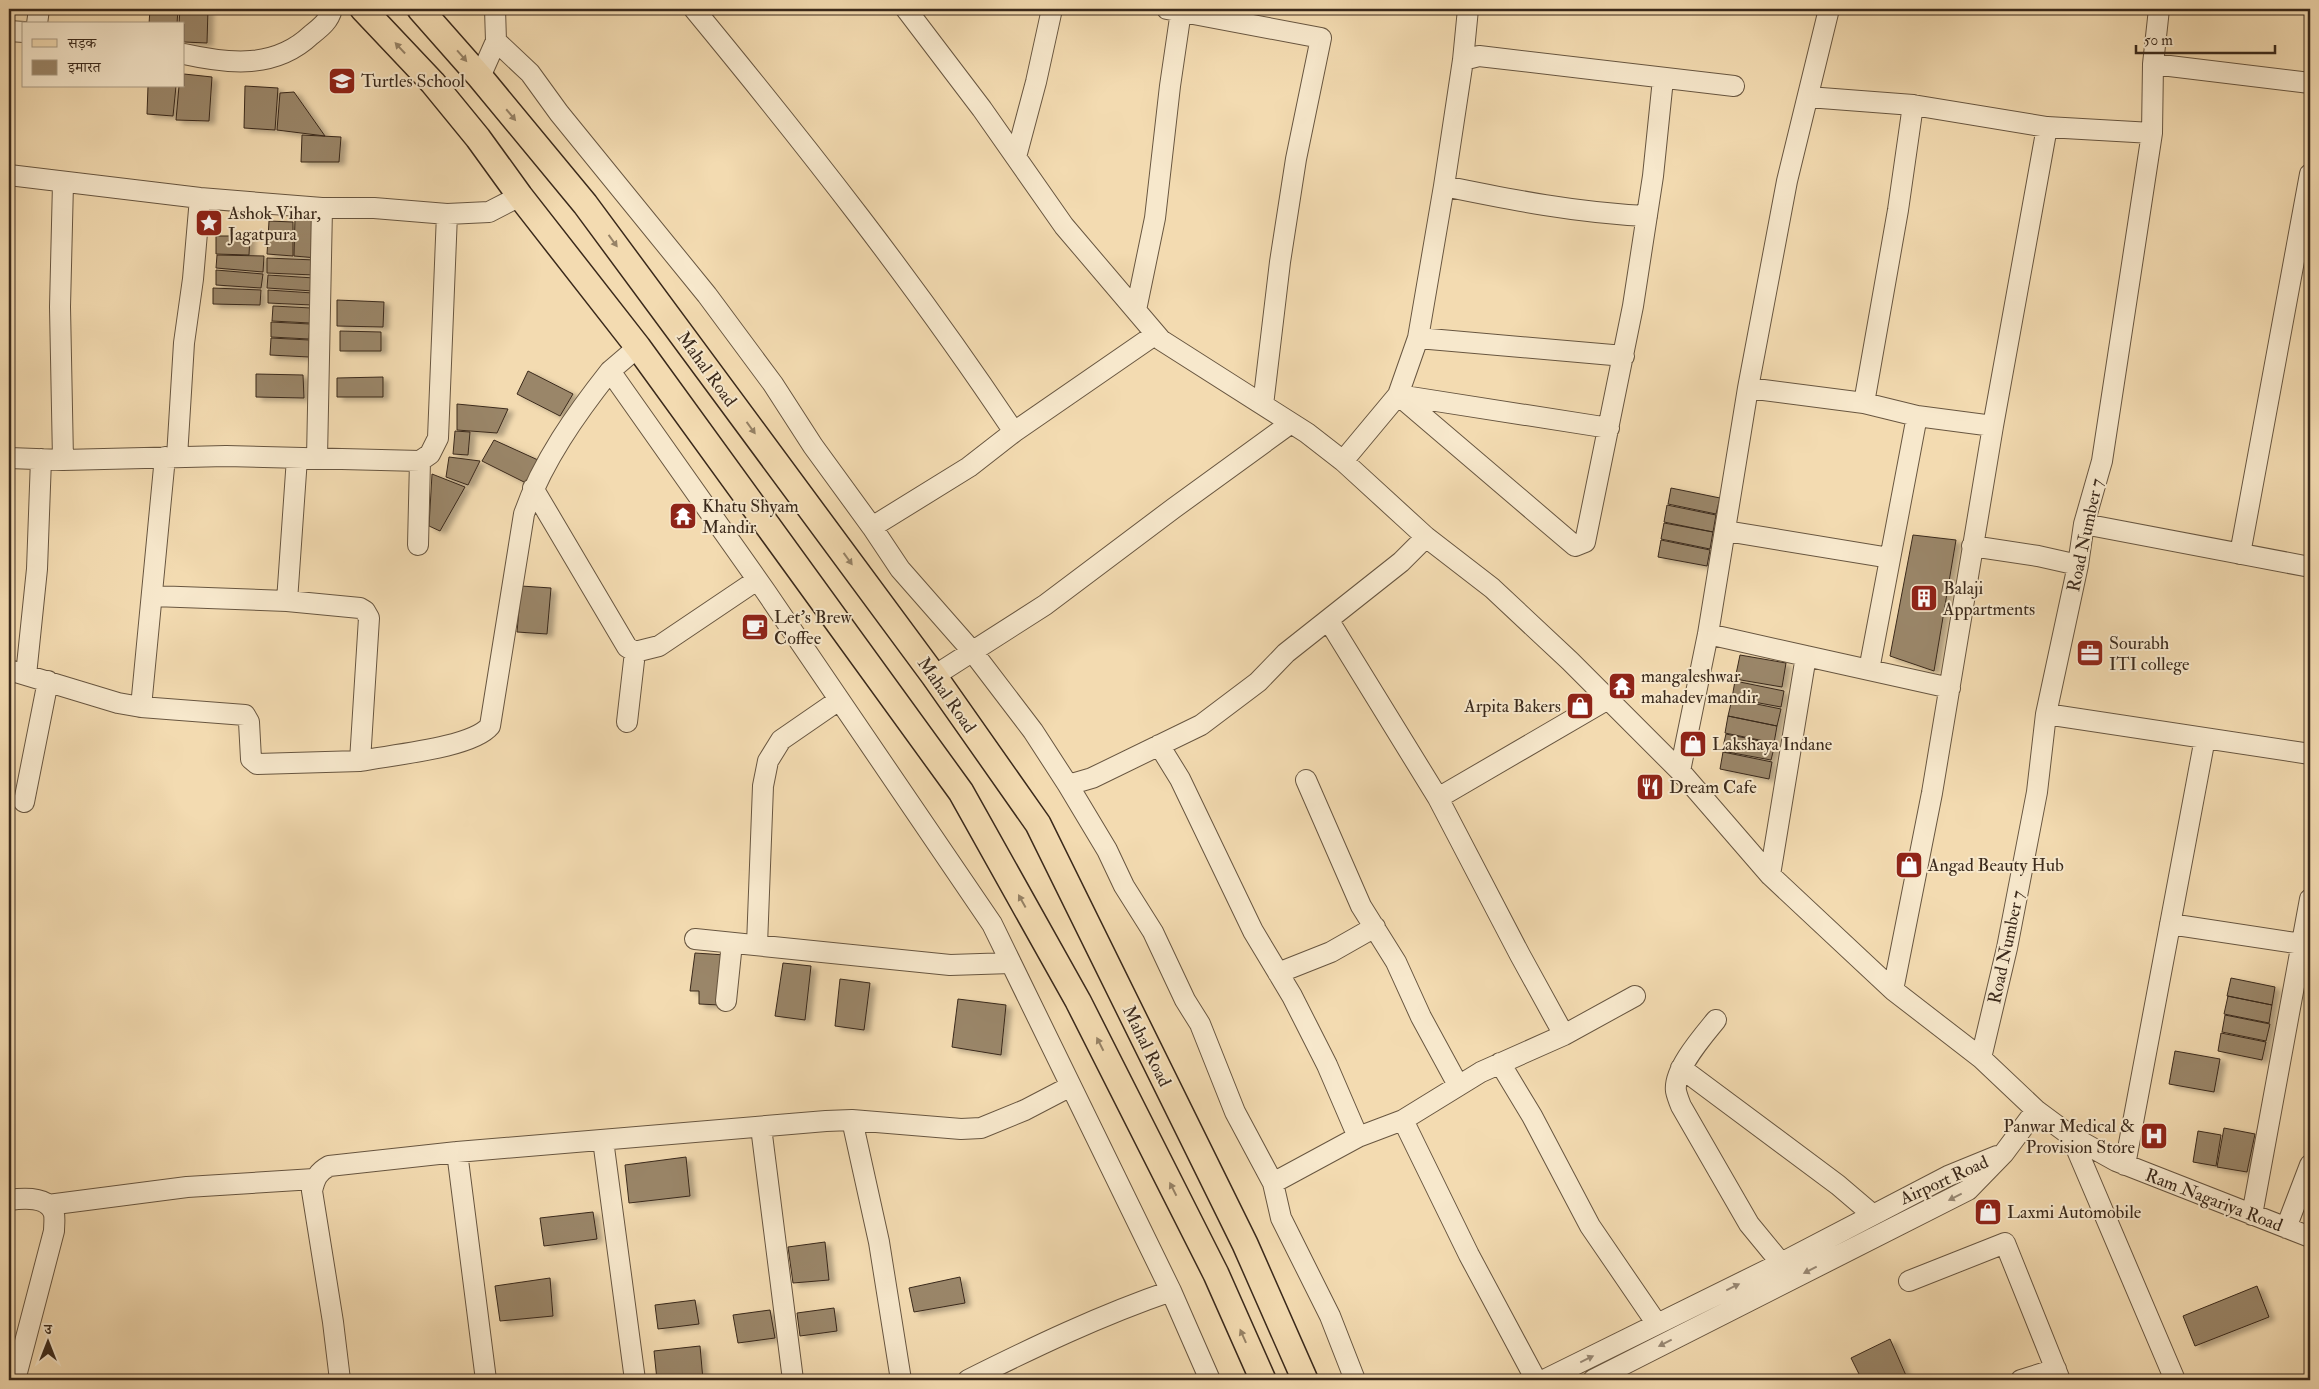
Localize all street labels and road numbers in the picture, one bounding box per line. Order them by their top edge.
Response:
street label: Mahal Road [672,327,742,412]
street label: Road Number 7 [2062,476,2109,594]
street label: Mahal Road [912,653,981,738]
street label: Road Number 7 [1983,888,2030,1006]
street label: Mahal Road [1117,1002,1176,1091]
street label: Airport Road [1895,1151,1992,1211]
street label: Ram Nagariya Road [2142,1164,2286,1237]

